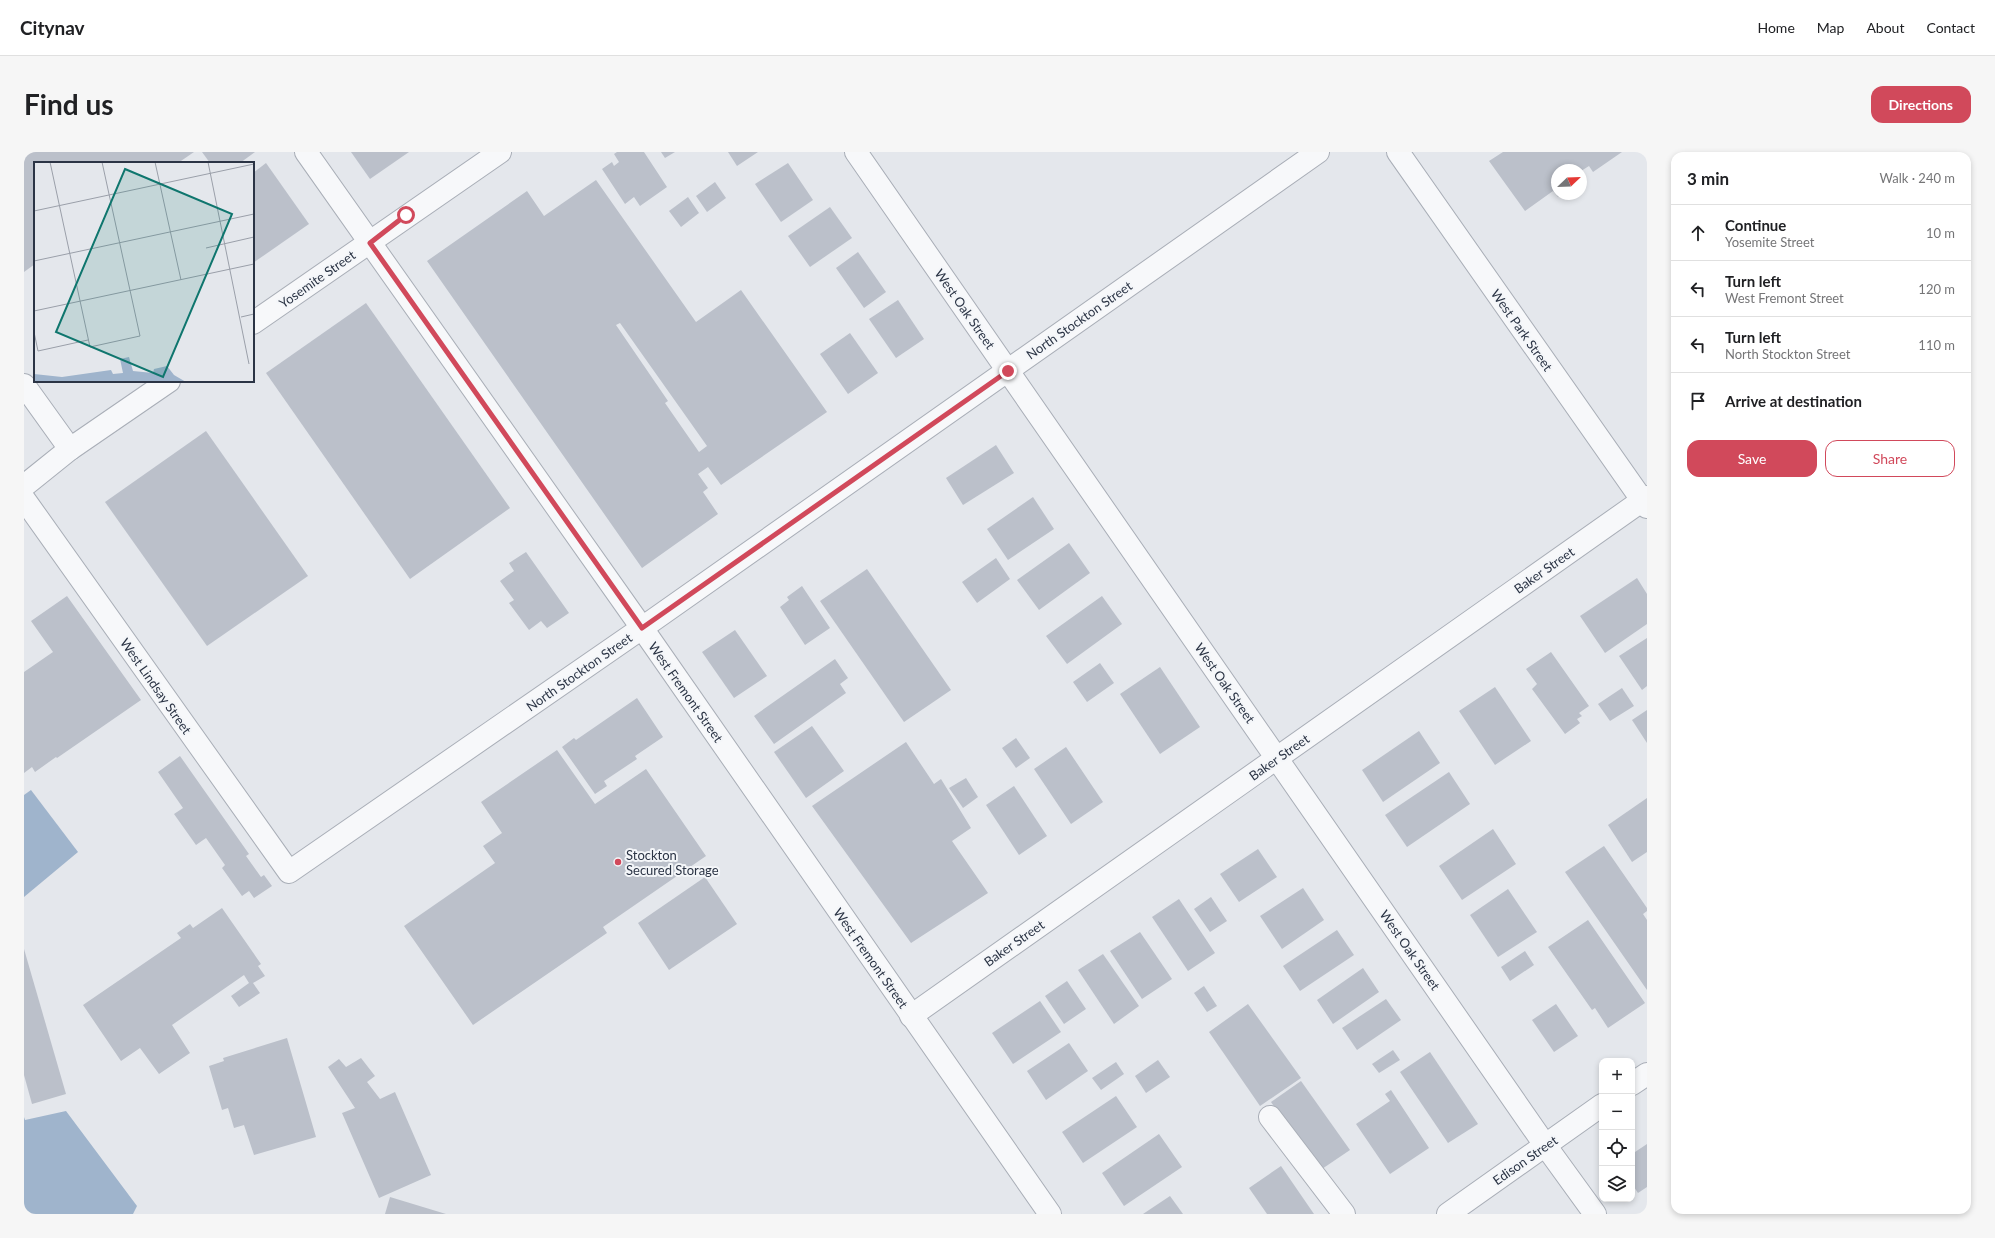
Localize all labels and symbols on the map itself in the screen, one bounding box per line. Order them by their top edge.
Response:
inset map [34,162,254,382]
north arrow [1551,164,1587,200]
route start [397,206,415,224]
street label: Yosemite Street [276,247,358,311]
street label: West Oak Street [931,266,999,352]
street label: North Stockton Street [1023,277,1135,363]
street label: West Park Street [1488,286,1556,374]
route end [999,362,1017,380]
street label: Baker Street [1511,543,1577,597]
street label: North Stockton Street [523,629,635,715]
street label: West Lindsay Street [117,635,195,737]
street label: West Fremont Street [645,639,727,746]
street label: West Oak Street [1191,640,1259,726]
street label: Baker Street [1246,730,1312,784]
place label: Stockton Secured Storage [626,847,719,878]
marker: Stockton Secured Storage [613,857,623,867]
street label: West Fremont Street [830,905,912,1012]
street label: West Oak Street [1376,907,1444,993]
street label: Baker Street [981,916,1047,970]
street label: Edison Street [1490,1132,1561,1188]

